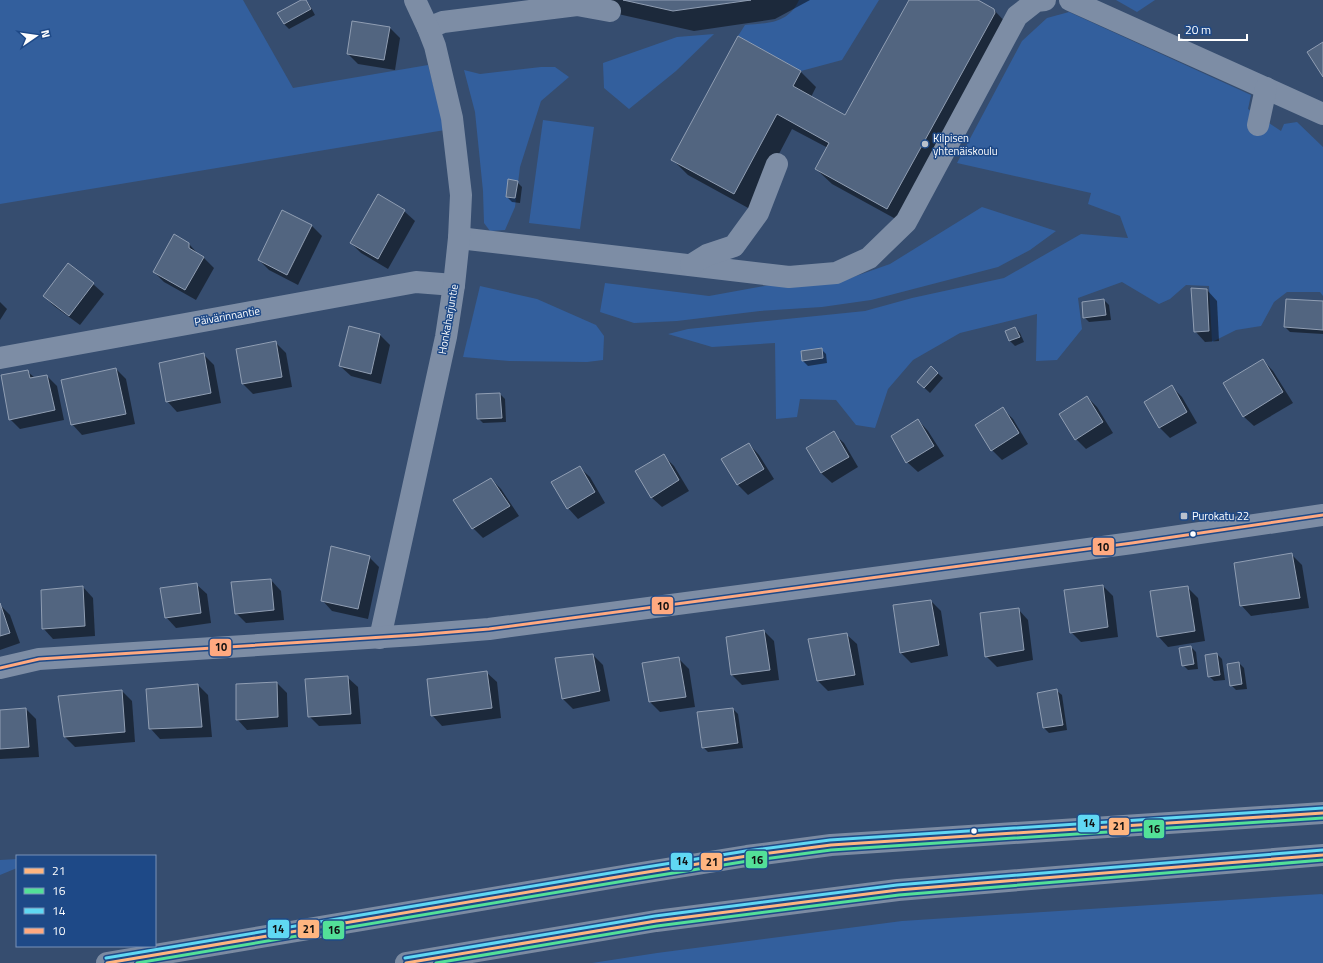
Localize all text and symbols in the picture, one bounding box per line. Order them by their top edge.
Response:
north arrow [16,16,56,56]
scale bar [1179,16,1247,42]
text: 20 m [1185,20,1211,39]
text: N [37,28,54,39]
place label: Kilpisen yhtenäiskoulu [933,130,998,159]
marker: Kilpisen yhtenäiskoulu [920,139,930,149]
street label: Honkaharjuntie [434,282,462,355]
street label: Päivärinnantie [193,302,261,330]
place label: Purokatu 22 [1192,508,1249,524]
marker: Purokatu 22 [1179,511,1189,521]
unlabelled marker [1188,529,1198,539]
line badge: 10 [1092,537,1115,556]
text: 10 [1097,539,1109,555]
line badge: 10 [651,596,674,615]
text: 10 [657,598,669,614]
line badge: 10 [209,638,232,657]
text: 10 [215,639,227,655]
line badge: 14 [1077,814,1100,833]
text: 14 [1083,815,1095,831]
line badge: 21 [1108,817,1130,836]
text: 21 [1113,818,1125,834]
line badge: 16 [1143,819,1165,839]
text: 16 [1148,821,1160,837]
unlabelled marker [969,826,979,836]
line badge: 16 [745,850,768,869]
line badge: 14 [670,852,693,871]
line badge: 21 [700,852,723,871]
text: 16 [751,852,763,868]
text: 14 [676,853,688,869]
text: 21 [706,854,718,870]
legend [16,855,156,947]
text: 21 [52,861,65,880]
text: 16 [52,881,66,900]
text: 14 [52,901,66,920]
line badge: 14 [267,919,290,939]
line badge: 21 [297,919,320,939]
line badge: 16 [322,920,345,940]
text: 10 [52,921,66,940]
text: 14 [272,921,284,937]
text: 21 [303,921,315,937]
text: 16 [328,922,340,938]

